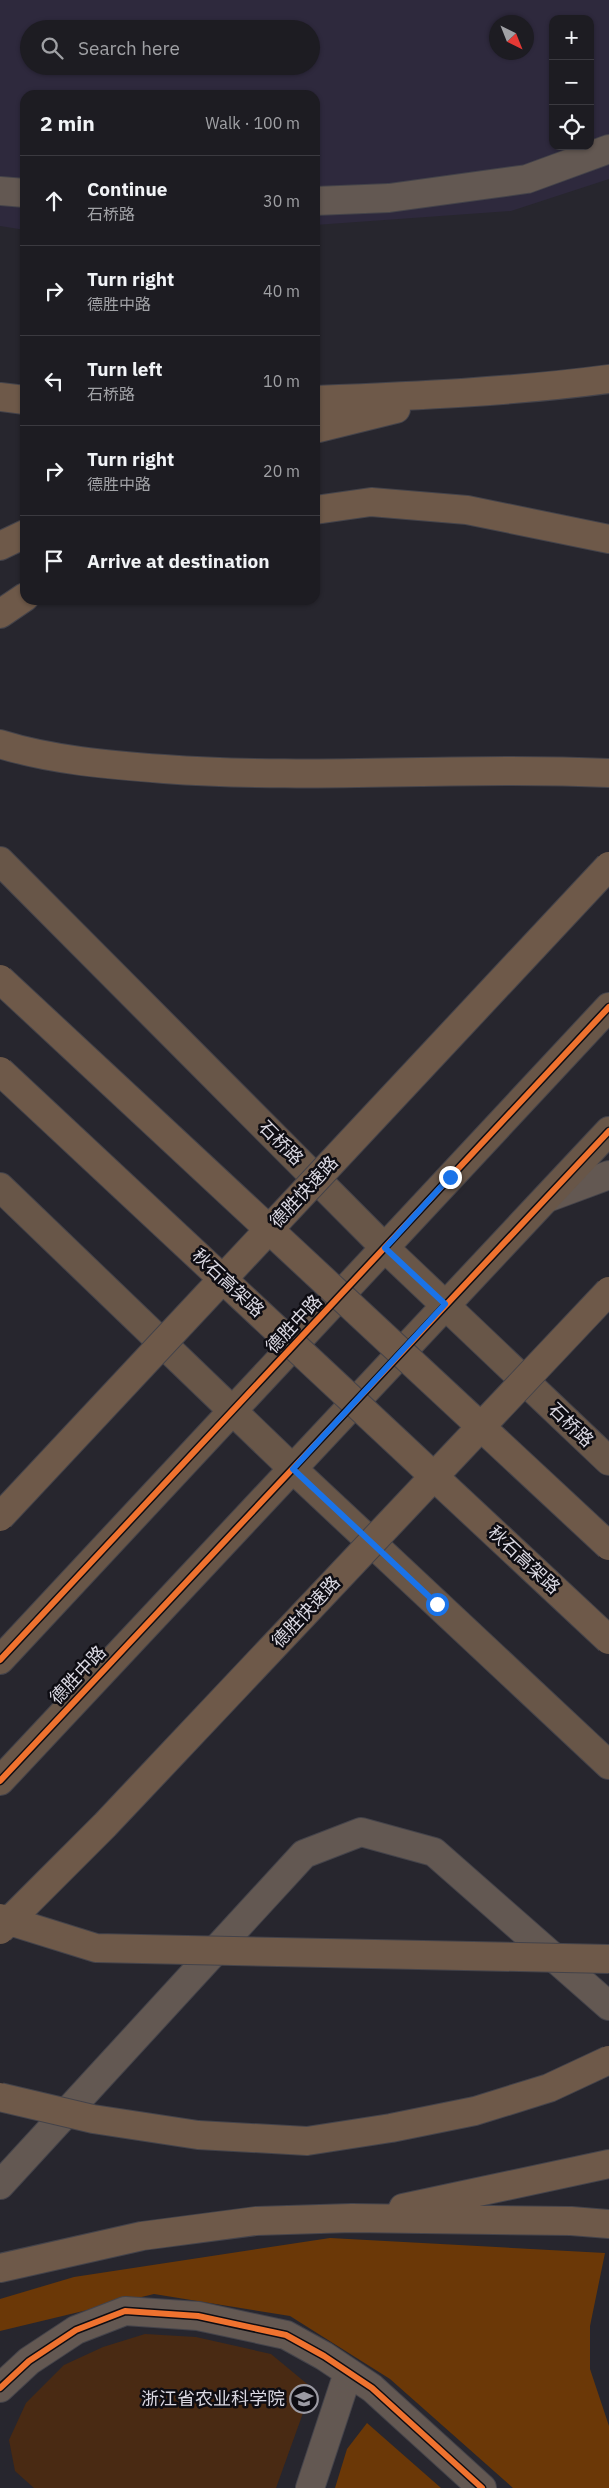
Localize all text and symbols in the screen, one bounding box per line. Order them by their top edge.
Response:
north arrow [489,15,534,60]
map controls [549,15,594,150]
button: + [549,15,594,60]
search box [20,20,320,75]
icon: search [38,34,66,62]
text: Search here [78,36,180,60]
button: − [549,60,594,105]
button: locate [549,105,594,150]
text: 2 min [40,109,95,137]
text: Walk · 100 m [205,113,300,133]
text: Continue [87,177,167,201]
icon: ahead [40,187,68,215]
text: 30 m [263,191,300,211]
text: 石桥路 [87,204,135,224]
text: Turn right [87,267,174,291]
icon: right [40,277,68,305]
text: 40 m [263,281,300,301]
text: 德胜中路 [87,294,151,314]
text: Turn left [87,357,163,381]
icon: left [40,367,68,395]
text: 10 m [263,371,300,391]
text: 石桥路 [87,384,135,404]
text: Turn right [87,447,174,471]
icon: right [40,457,68,485]
text: 20 m [263,461,300,481]
text: 德胜中路 [87,474,151,494]
icon: arrive [40,547,68,575]
text: Arrive at destination [87,549,270,573]
street label: 石桥路 [254,1115,309,1170]
street label: 德胜快速路 [265,1151,343,1232]
route end [439,1166,462,1189]
street label: 秋石高架路 [188,1244,269,1322]
street label: 德胜中路 [261,1289,327,1358]
street label: 石桥路 [544,1398,599,1452]
street label: 秋石高架路 [484,1521,565,1599]
street label: 德胜快速路 [267,1571,345,1652]
route start [426,1593,449,1616]
street label: 德胜中路 [45,1640,111,1709]
school or university icon: 浙江省农业科学院 [289,2384,319,2414]
place label: 浙江省农业科学院 [141,2387,285,2410]

